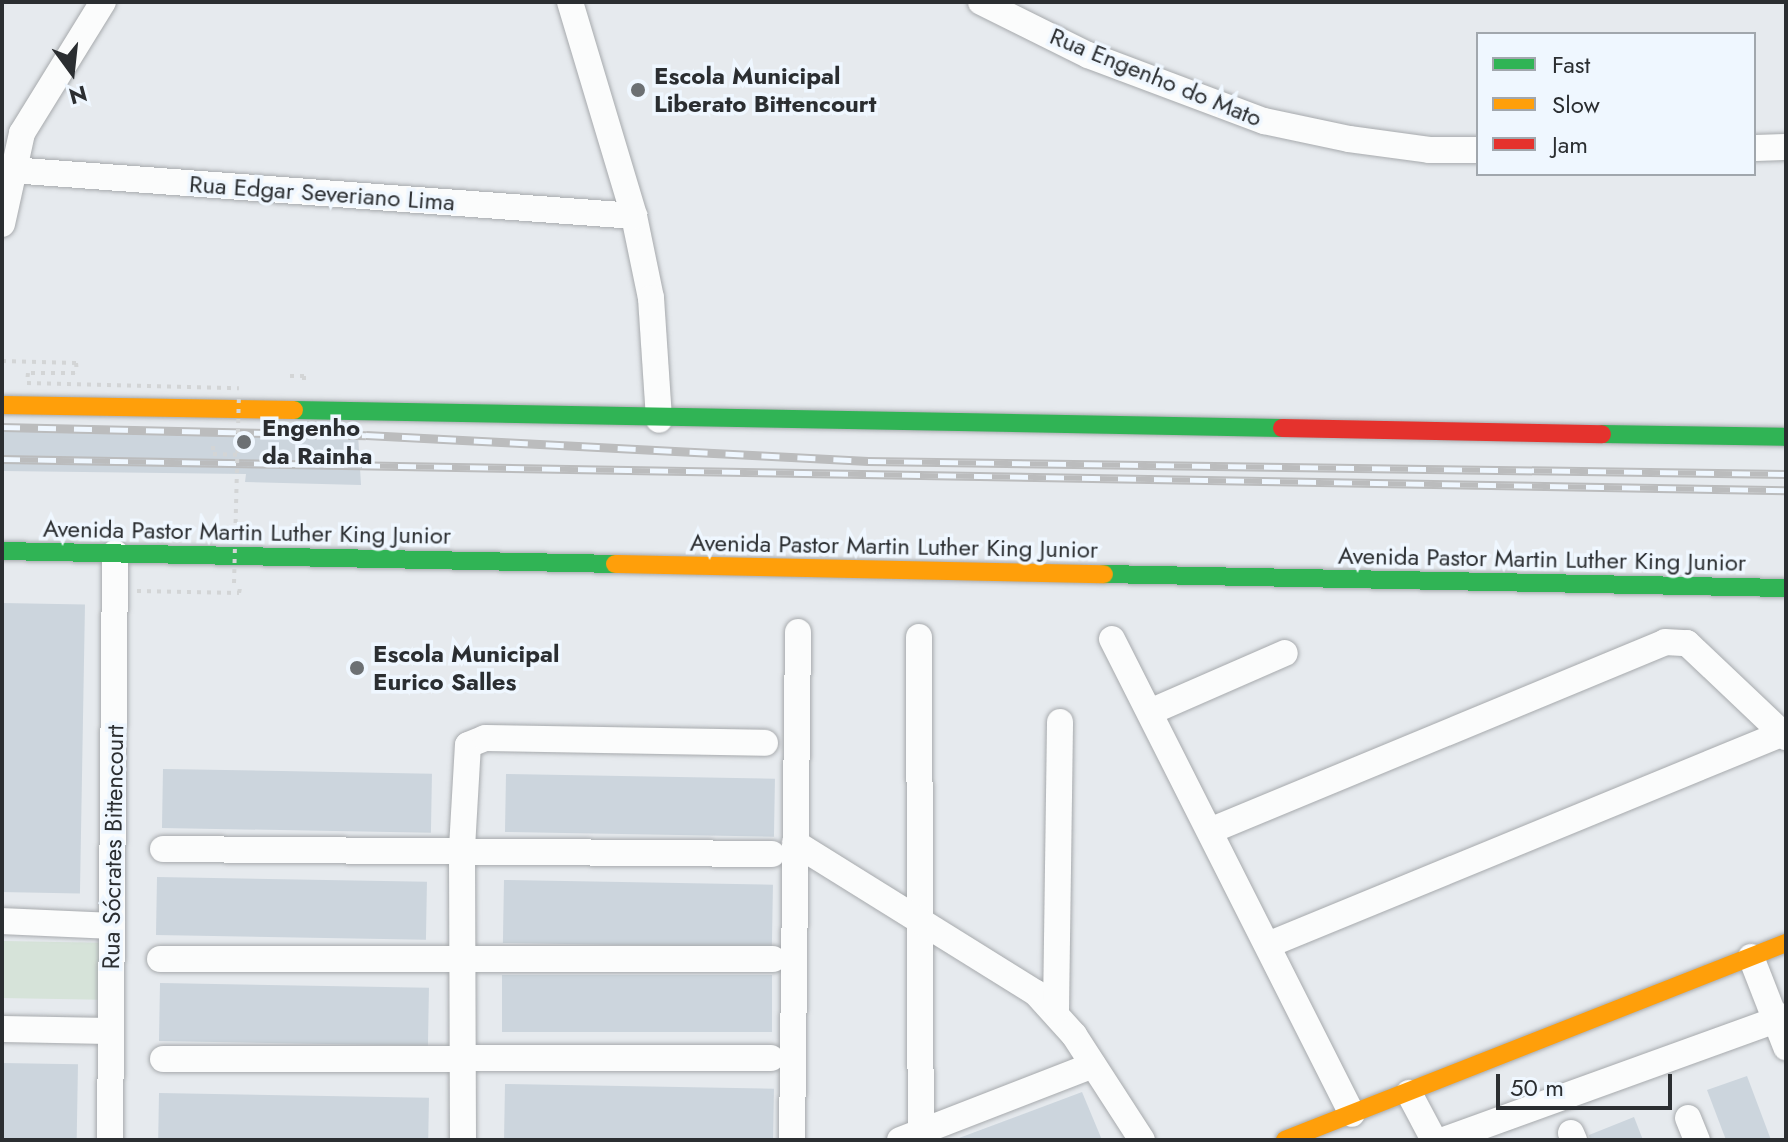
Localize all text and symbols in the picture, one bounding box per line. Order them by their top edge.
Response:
street label: Rua Engenho do Mato [1046,21,1266,133]
north arrow [32,32,112,112]
legend [1476,32,1756,176]
text: Fast [1552,47,1590,82]
place label: Escola Municipal Liberato Bittencourt [654,62,876,118]
text: N [66,77,91,113]
marker: Escola Municipal Liberato Bittencourt [629,81,647,99]
text: Slow [1552,87,1600,122]
text: Jam [1552,127,1588,162]
street label: Rua Edgar Severiano Lima [188,169,456,217]
place label: Engenho da Rainha [262,414,372,470]
marker: Engenho da Rainha [233,431,255,453]
street label: Avenida Pastor Martin Luther King Junior [43,514,451,550]
street label: Avenida Pastor Martin Luther King Junior [690,528,1098,564]
street label: Avenida Pastor Martin Luther King Junior [1338,541,1746,577]
place label: Escola Municipal Eurico Salles [373,640,559,696]
marker: Escola Municipal Eurico Salles [348,659,366,677]
street label: Rua Sócrates Bittencourt [96,724,130,970]
scale bar [1500,1058,1676,1108]
text: 50 m [1510,1070,1564,1105]

